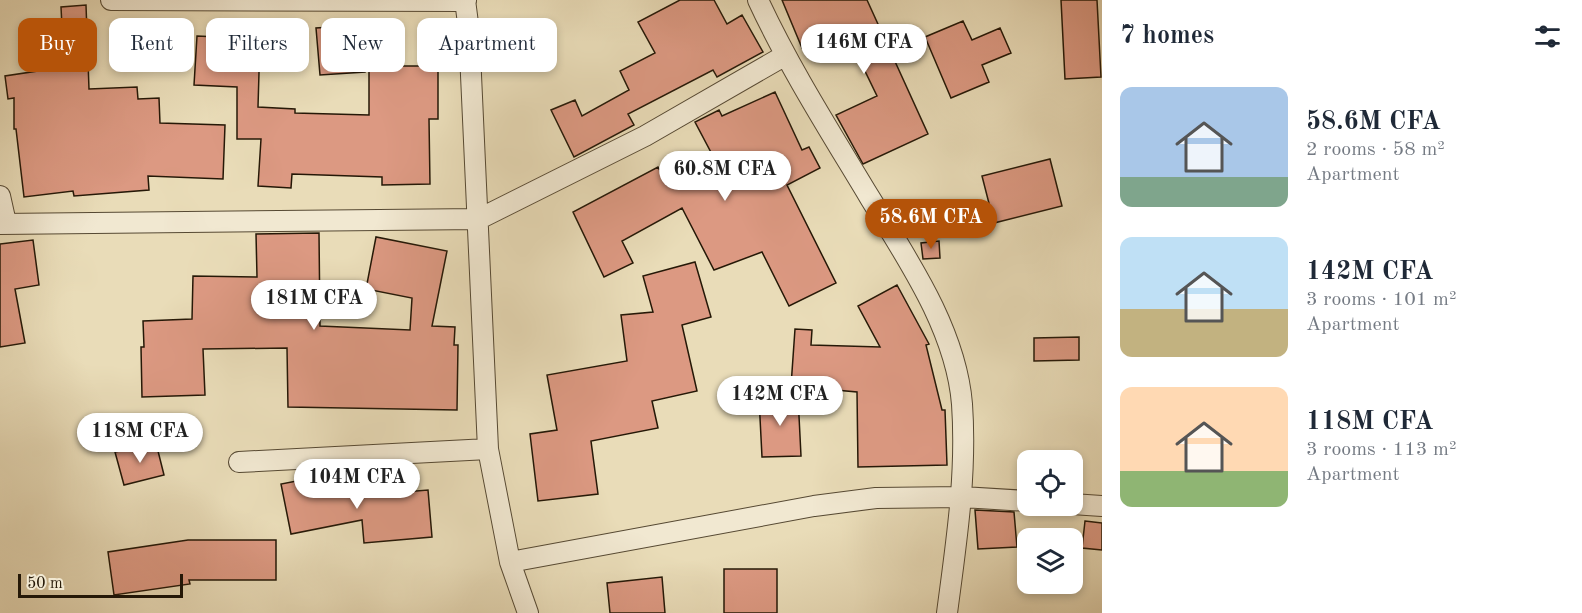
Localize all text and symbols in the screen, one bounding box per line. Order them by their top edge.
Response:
chip: Buy [18,18,97,72]
chip: Rent [109,18,194,72]
chip: Filters [206,18,309,72]
chip: New [321,18,405,72]
chip: Apartment [417,18,557,72]
icon: filters [1531,20,1564,53]
text: 7 homes [1120,23,1214,49]
pin: 146M CFA [802,24,926,75]
text: 146M CFA [815,33,913,53]
text: 58.6M CFA [1306,109,1441,135]
icon: home [1168,111,1240,183]
text: 2 rooms · 58 m² [1306,140,1445,160]
pin: 60.8M CFA [656,151,794,202]
text: 60.8M CFA [673,160,777,180]
text: Apartment [1306,165,1400,185]
pin: 58.6M CFA [862,199,1000,250]
text: 58.6M CFA [879,208,983,228]
text: 142M CFA [1306,259,1434,285]
icon: home [1168,261,1240,333]
pin: 181M CFA [252,280,376,331]
text: 181M CFA [265,289,363,309]
text: 3 rooms · 101 m² [1306,290,1456,310]
text: Apartment [1306,315,1400,335]
pin: 142M CFA [718,376,842,427]
text: 142M CFA [731,385,829,405]
text: 118M CFA [1306,409,1434,435]
icon: home [1168,411,1240,483]
pin: 118M CFA [78,413,202,464]
text: 118M CFA [91,422,189,442]
text: 3 rooms · 113 m² [1306,440,1456,460]
map controls [1017,450,1083,594]
button: locate [1017,450,1083,516]
pin: 104M CFA [295,459,419,510]
text: Apartment [1306,465,1400,485]
text: 104M CFA [308,468,406,488]
button: layers [1017,528,1083,594]
scale bar [18,571,183,598]
text: 50 m [27,576,63,592]

